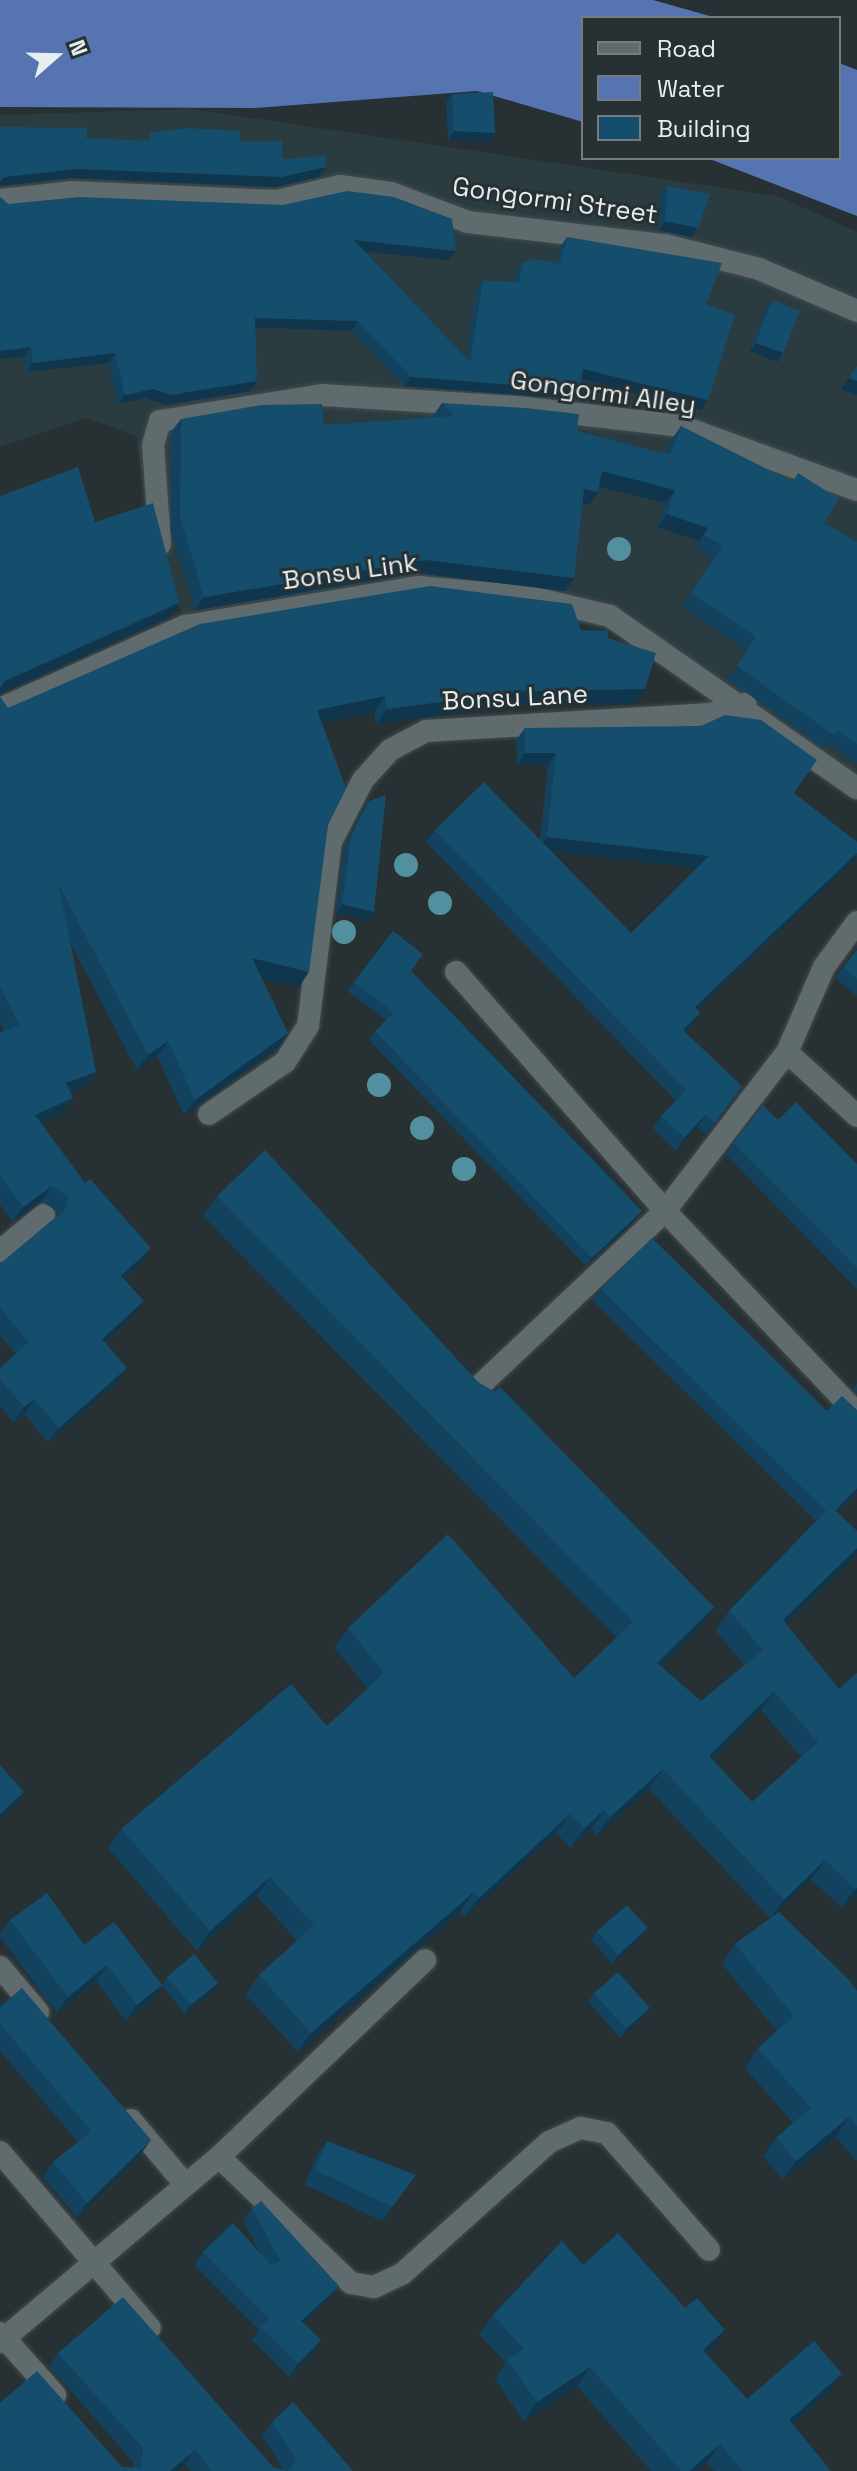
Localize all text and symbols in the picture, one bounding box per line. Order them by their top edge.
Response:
north arrow [16,16,96,96]
legend [581,16,841,160]
text: Road [657,33,716,64]
text: N [63,36,94,60]
text: Water [657,73,725,104]
text: Building [657,113,751,144]
street label: Gongormi Street [451,171,659,231]
street label: Gongormi Alley [508,364,698,422]
street label: Bonsu Link [281,547,419,597]
street label: Bonsu Lane [441,679,589,717]

